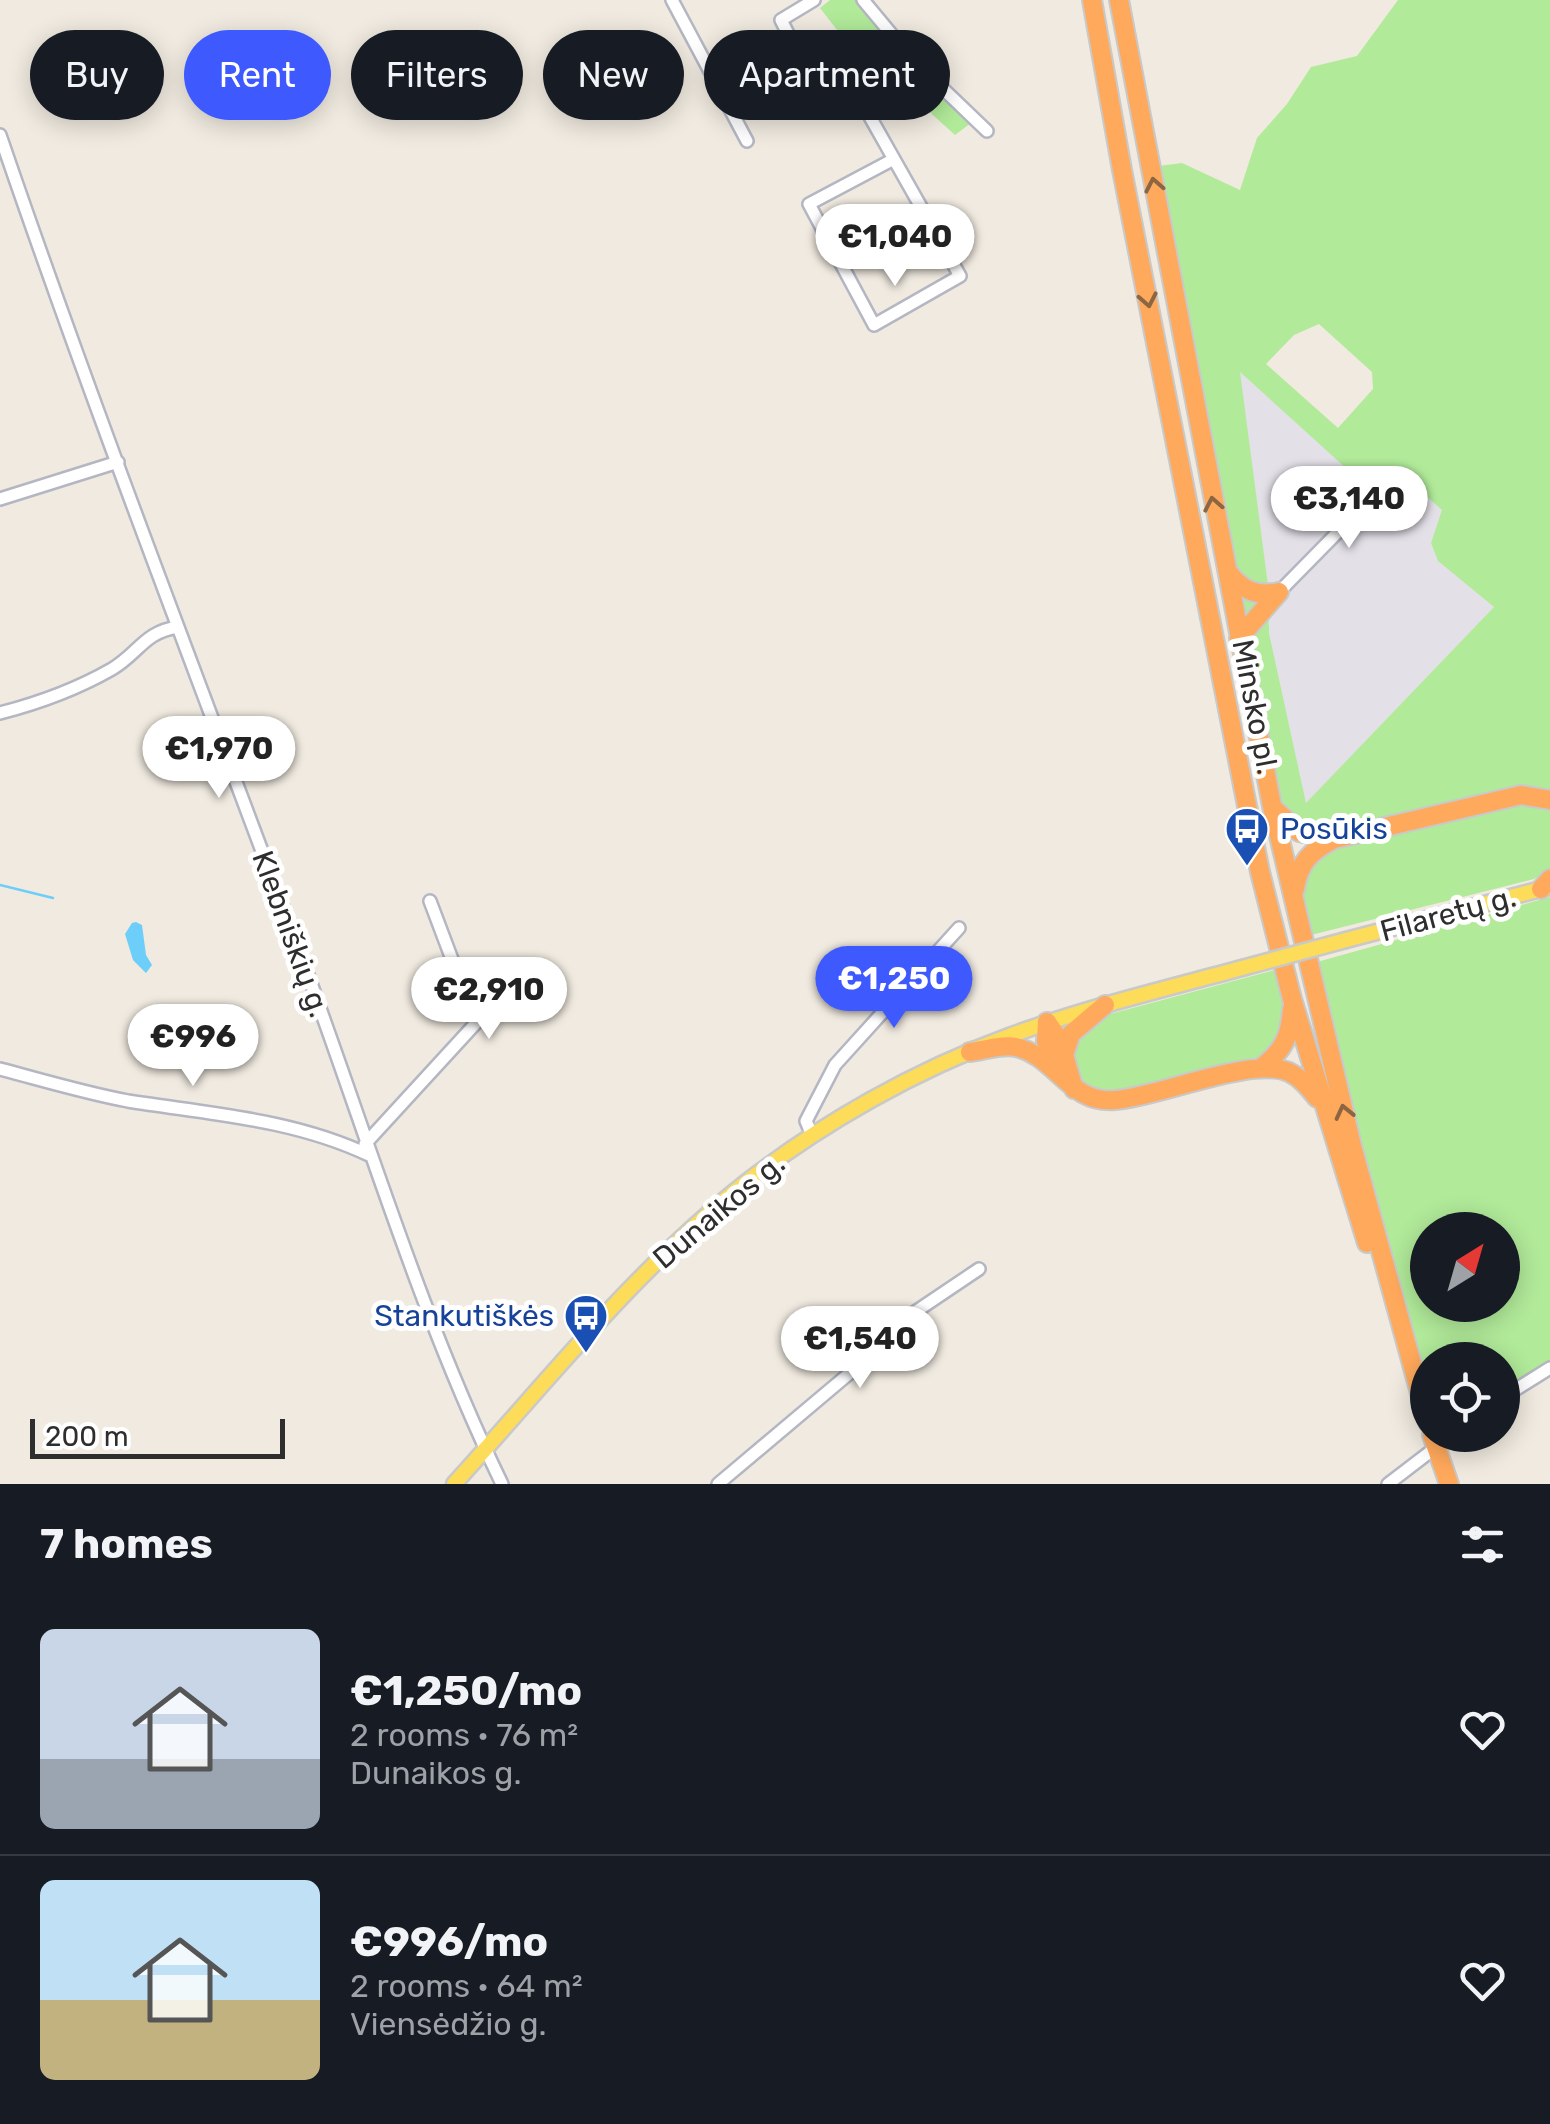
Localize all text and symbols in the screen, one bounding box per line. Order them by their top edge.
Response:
chip: Buy [30,30,164,120]
chip: Rent [184,30,331,120]
chip: Filters [351,30,523,120]
chip: New [543,30,684,120]
chip: Apartment [704,30,950,120]
one-way arrow [1144,176,1165,193]
pin: €1,040 [814,204,976,289]
text: €1,040 [837,217,953,255]
one-way arrow [1136,292,1157,309]
pin: €3,140 [1268,466,1430,551]
text: €3,140 [1293,479,1405,517]
one-way arrow [1203,496,1224,512]
street label: Minsko pl. [1224,637,1286,777]
pin: €1,970 [138,716,300,801]
text: €1,970 [164,729,274,767]
bus stop icon: Posūkis [1224,806,1270,867]
place label: Posūkis [1280,811,1388,847]
street label: Klebniškių g. [244,846,338,1022]
street label: Filaretų g. [1376,879,1520,949]
pin: €1,250 [813,946,975,1031]
pin: €2,910 [408,957,570,1042]
text: €1,250 [837,959,951,997]
text: €2,910 [433,970,545,1008]
pin: €996 [134,1004,252,1089]
text: €996 [150,1017,236,1055]
one-way arrow [1335,1104,1356,1121]
street label: Dunaikos g. [646,1146,792,1276]
north arrow [1410,1212,1520,1322]
map controls [1410,1212,1520,1452]
bus stop icon: Stankutiškės [563,1293,609,1354]
place label: Stankutiškės [374,1298,554,1334]
pin: €1,540 [779,1306,941,1391]
text: €1,540 [803,1319,917,1357]
button: locate [1410,1342,1520,1452]
scale bar [30,1414,285,1458]
text: 200 m [45,1420,129,1453]
icon: filters [1455,1517,1510,1572]
text: 7 homes [40,1519,213,1569]
text: €1,250/mo [350,1666,582,1716]
icon: home [120,1669,240,1789]
icon: heart [1455,1702,1510,1757]
text: 2 rooms · 76 m² [350,1716,578,1754]
text: Dunaikos g. [350,1754,522,1792]
text: €996/mo [350,1917,548,1967]
icon: home [120,1920,240,2040]
icon: heart [1455,1953,1510,2008]
text: 2 rooms · 64 m² [350,1967,583,2005]
text: Viensėdžio g. [350,2005,547,2043]

